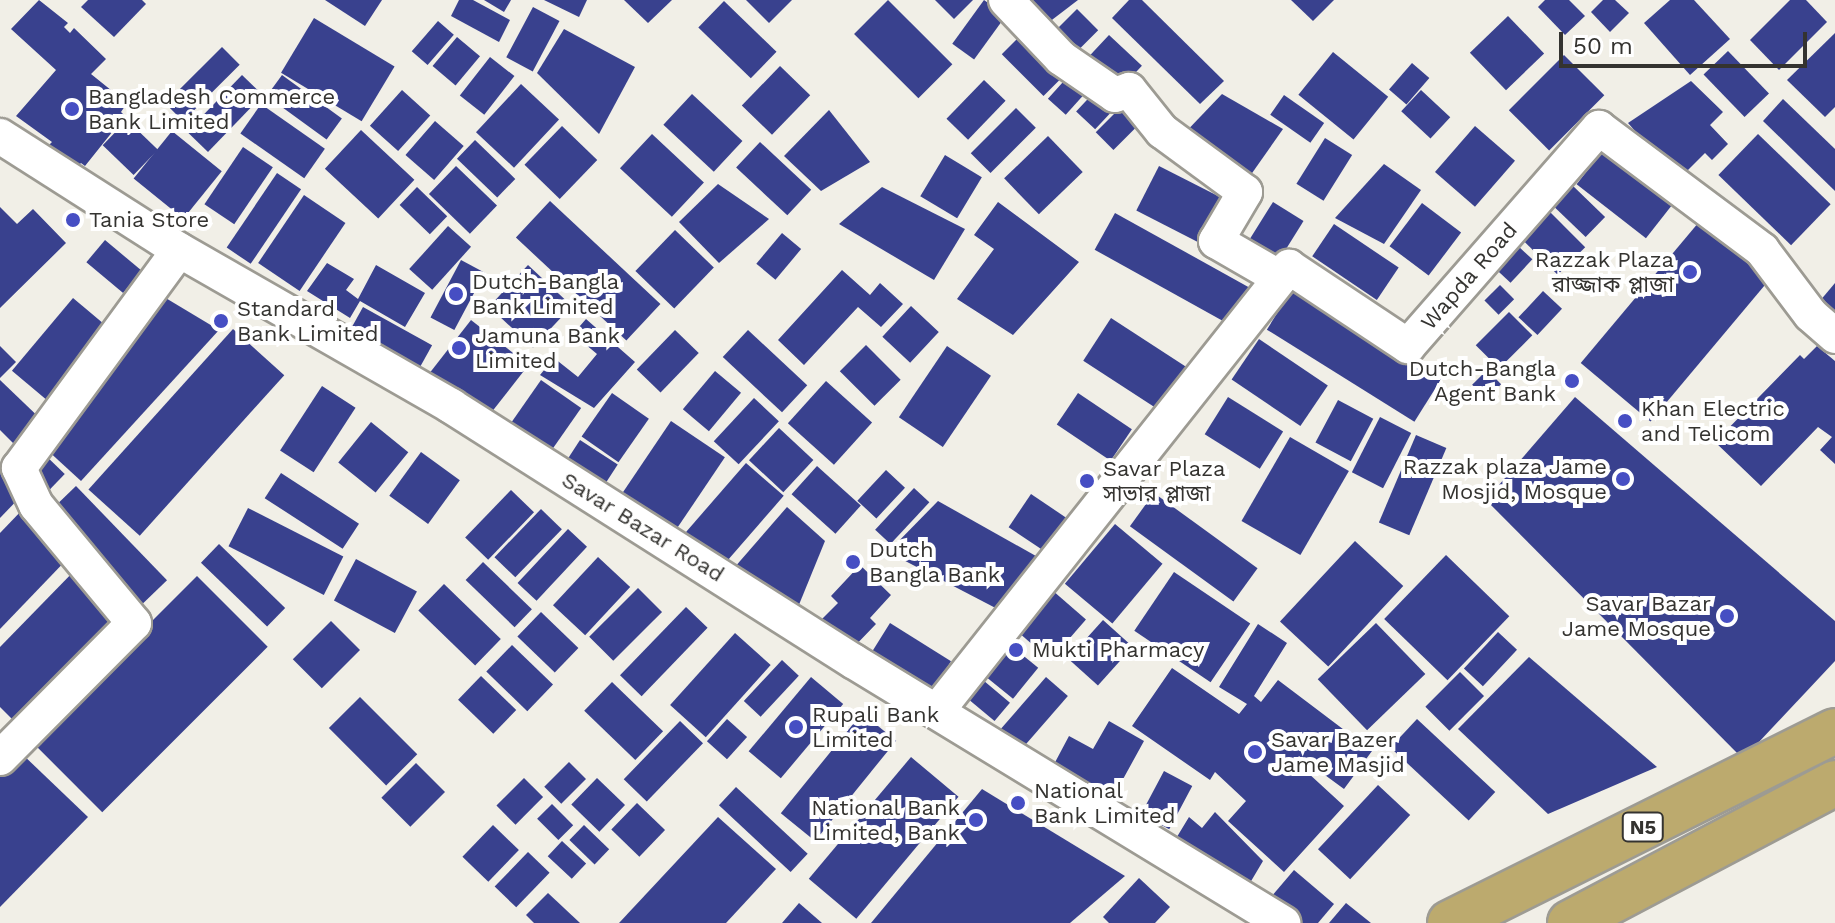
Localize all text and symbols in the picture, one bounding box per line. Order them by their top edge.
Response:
scale bar [1563,16,1811,66]
text: 50 m [1573,32,1633,60]
place label: Bangladesh Commerce Bank Limited [88,83,335,134]
marker: Bangladesh Commerce Bank Limited [63,100,81,118]
place label: Tania Store [89,207,210,233]
marker: Tania Store [64,211,82,229]
street label: Wapda Road [1415,217,1523,335]
place label: Razzak Plaza রাজ্জাক প্লাজা [1534,246,1674,298]
marker: Razzak Plaza রাজ্জাক প্লাজা [1681,263,1699,281]
place label: Dutch-Bangla Bank Limited [472,268,619,320]
marker: Dutch-Bangla Bank Limited [447,285,465,303]
place label: Standard Bank Limited [237,295,379,346]
marker: Standard Bank Limited [212,312,230,330]
place label: Jamuna Bank Limited [475,322,621,374]
marker: Jamuna Bank Limited [450,339,468,357]
place label: Dutch-Bangla Agent Bank [1409,355,1556,406]
marker: Dutch-Bangla Agent Bank [1563,372,1581,390]
place label: Khan Electric and Telicom [1641,395,1785,446]
marker: Khan Electric and Telicom [1616,412,1634,430]
place label: Razzak plaza Jame Mosjid, Mosque [1401,453,1607,504]
place label: Savar Plaza সাভার প্লাজা [1103,455,1226,506]
street label: Savar Bazar Road [557,466,729,588]
marker: Razzak plaza Jame Mosjid, Mosque [1614,470,1632,488]
marker: Savar Plaza সাভার প্লাজা [1078,472,1096,490]
place label: Dutch Bangla Bank [869,536,1001,588]
marker: Dutch Bangla Bank [844,553,862,571]
place label: Savar Bazar Jame Mosque [1562,590,1711,642]
marker: Savar Bazar Jame Mosque [1718,607,1736,625]
place label: Mukti Pharmacy [1032,637,1204,663]
marker: Mukti Pharmacy [1007,641,1025,659]
place label: Rupali Bank Limited [812,701,939,752]
marker: Rupali Bank Limited [787,718,805,736]
place label: Savar Bazer Jame Masjid [1271,726,1405,778]
marker: Savar Bazer Jame Masjid [1246,743,1264,761]
place label: National Bank Limited [1034,777,1176,828]
place label: National Bank Limited, Bank [810,794,960,846]
marker: National Bank Limited [1009,794,1027,812]
marker: National Bank Limited, Bank [967,811,985,829]
road number: N5 [1621,811,1665,843]

